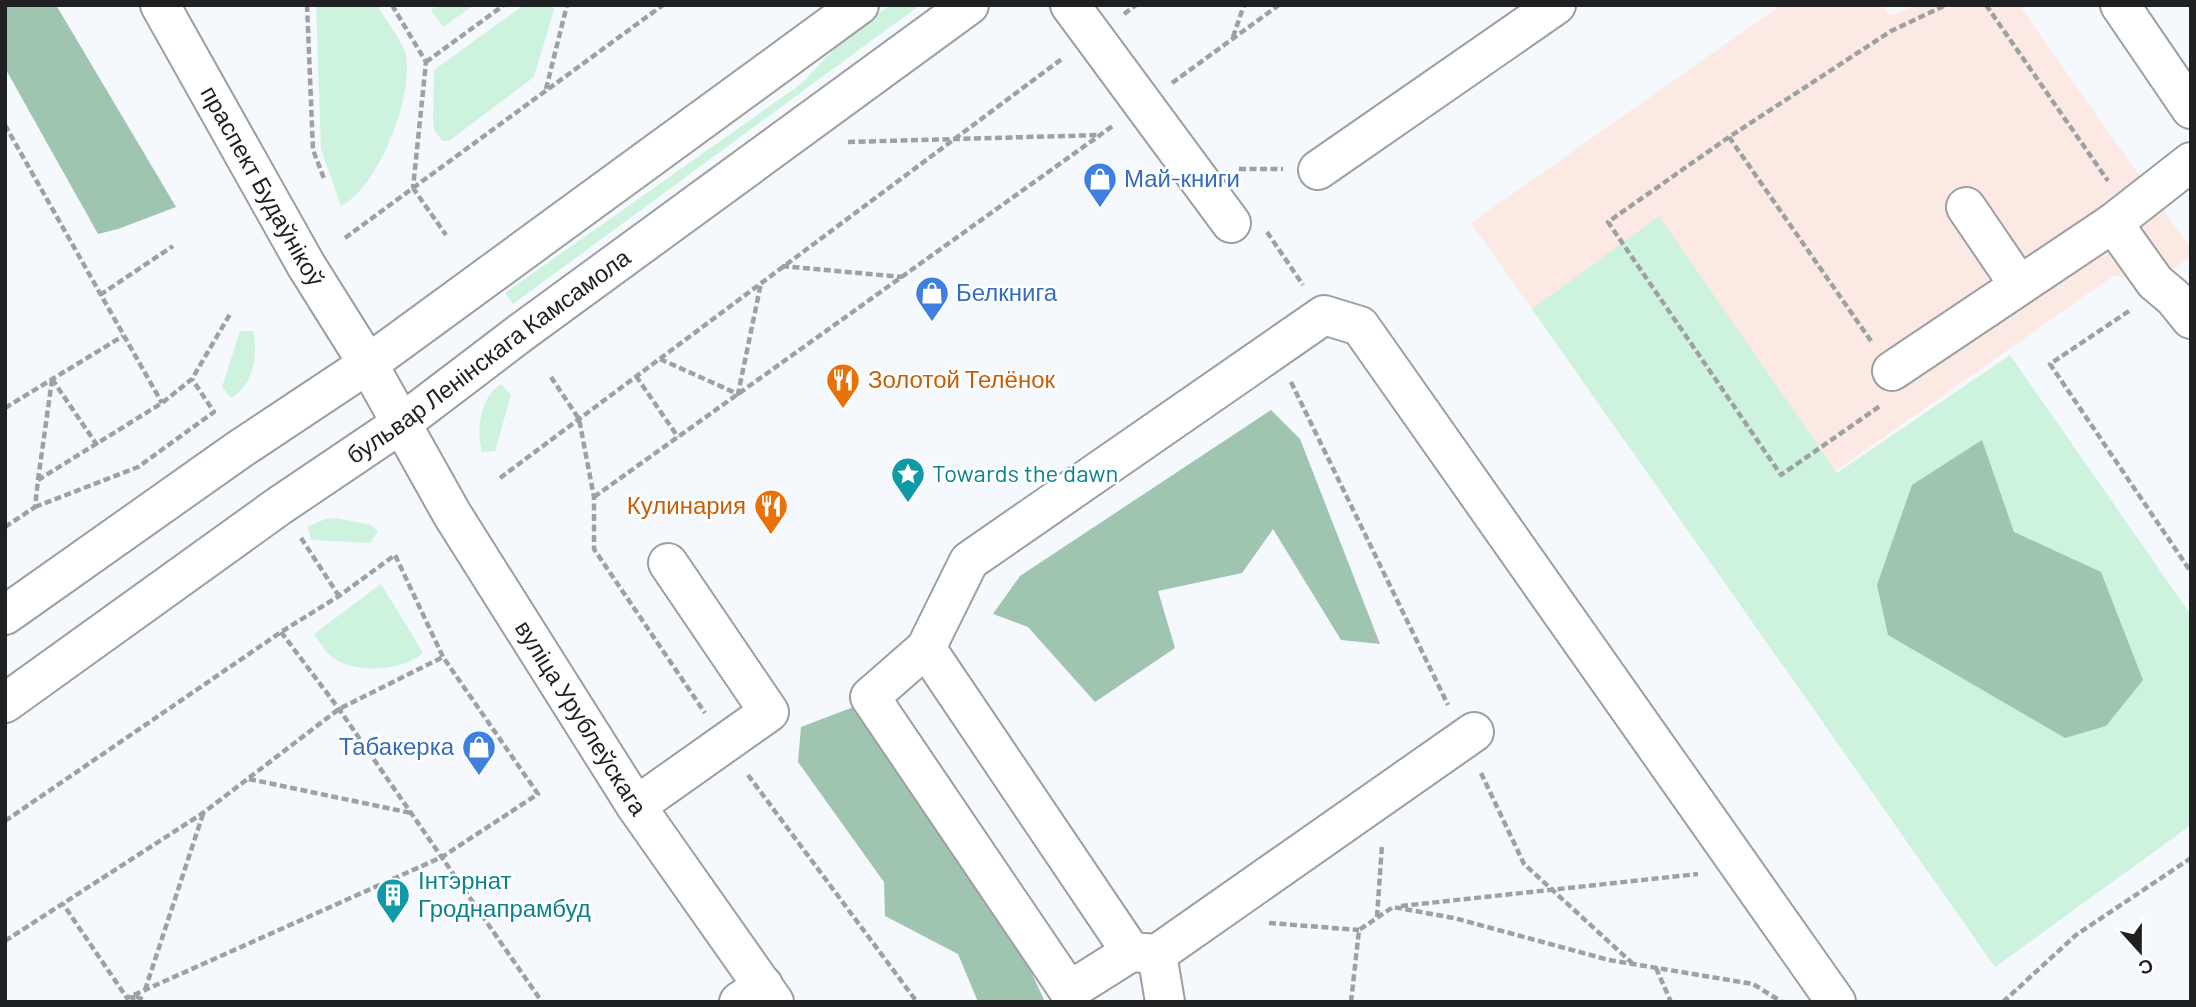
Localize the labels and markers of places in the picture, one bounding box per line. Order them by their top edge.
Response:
shop icon: Май-книги [1081,160,1119,209]
place label: Май-книги [1124,163,1240,192]
shop icon: Белкнига [913,274,951,323]
place label: Белкнига [956,277,1058,306]
restaurant icon: Золотой Телёнок [824,361,862,410]
place label: Золотой Телёнок [868,364,1056,393]
place icon: Towards the dawn [889,455,927,504]
place label: Towards the dawn [932,458,1119,487]
restaurant icon: Кулинария [752,487,790,536]
place label: Кулинария [627,490,746,519]
shop icon: Табакерка [460,728,498,777]
place label: Табакерка [339,731,455,760]
place label: Інтэрнат Гроднапрамбуд [418,865,591,922]
building icon: Інтэрнат Гроднапрамбуд [374,876,412,925]

